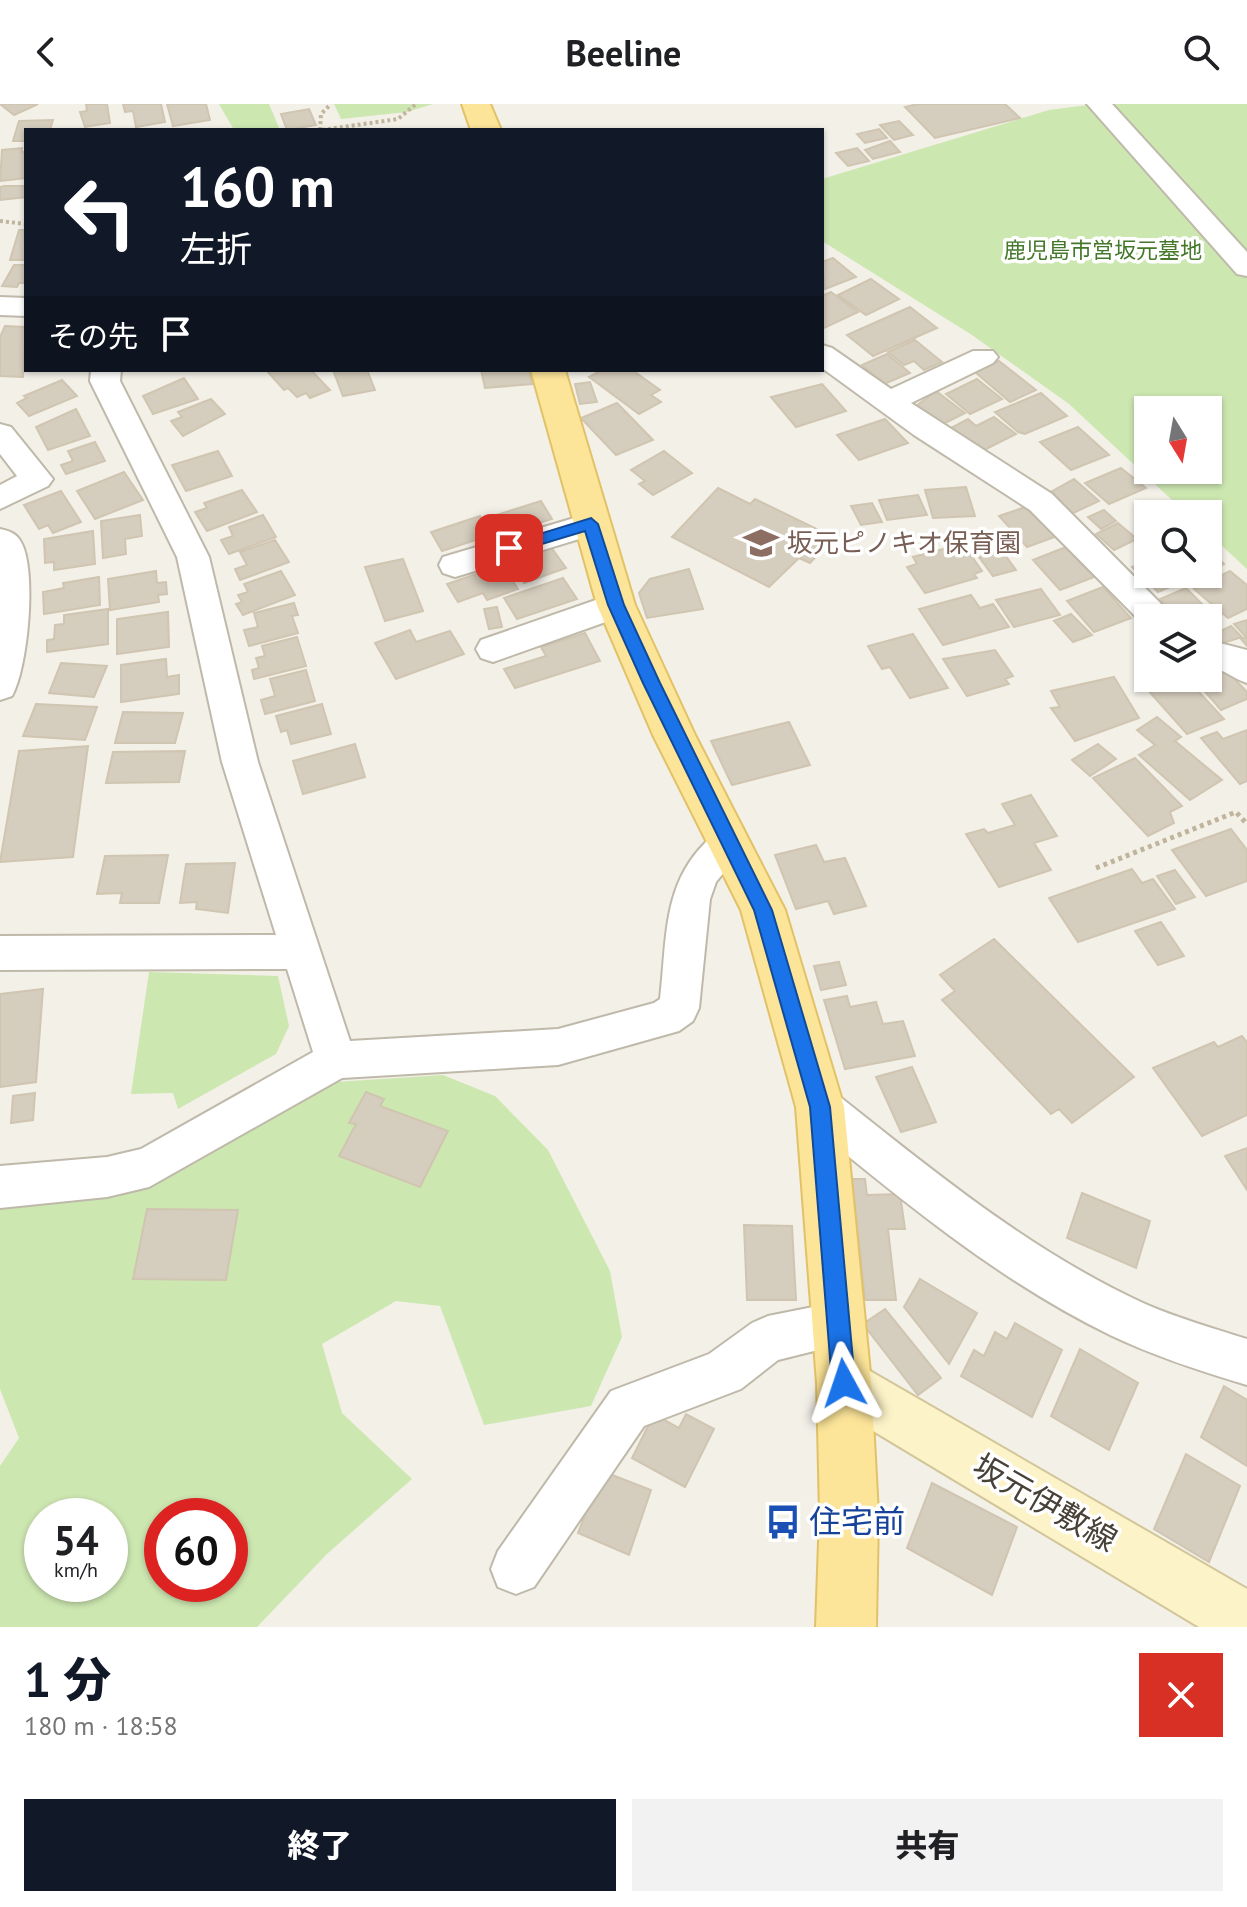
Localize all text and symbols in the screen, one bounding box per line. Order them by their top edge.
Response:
text: Beeline [566,29,681,76]
icon: back [24,30,68,74]
icon: search [1179,30,1223,74]
text: 160 m [180,150,335,222]
icon: left [48,160,152,264]
text: 左折 [180,225,252,272]
park label: 鹿児島市営坂元墓地 [1004,236,1202,264]
icon: arrive [154,312,198,356]
text: その先 [48,316,138,355]
north arrow [1134,396,1222,484]
map controls [1134,396,1222,692]
button: search [1134,500,1222,588]
pin [475,514,543,582]
school or university icon: 坂元ピノキオ保育園 [742,524,780,562]
icon: arrive [487,526,531,570]
place label: 坂元ピノキオ保育園 [787,526,1021,559]
button: layers [1134,604,1222,692]
position arrow [802,1341,886,1425]
street label: 坂元伊敷線 [966,1444,1125,1560]
speed limit sign: 60 [144,1498,248,1602]
place label: 住宅前 [809,1500,905,1542]
bus stop icon: 住宅前 [764,1503,802,1541]
text: 54 [53,1514,99,1566]
text: km/h [54,1557,98,1583]
text: 1 分 [24,1648,111,1710]
button: close [1139,1653,1223,1737]
text: 180 m · 18:58 [24,1709,178,1742]
button: 終了 [24,1799,616,1891]
button: 共有 [632,1799,1223,1891]

